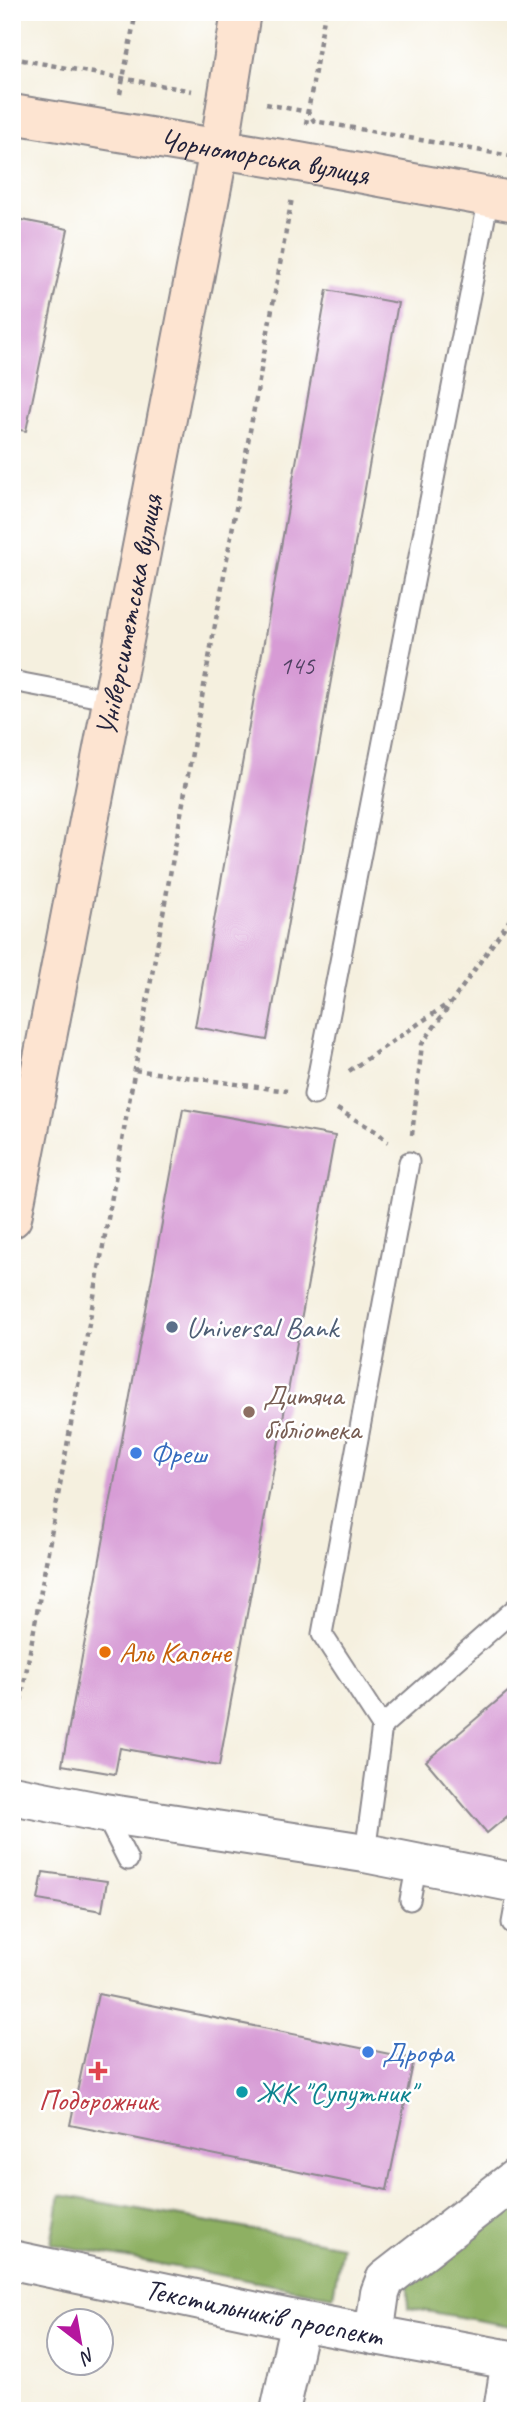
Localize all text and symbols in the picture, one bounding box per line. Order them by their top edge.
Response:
street label: Чорноморська вулиця [157,120,373,194]
street label: Університетська вулиця [87,490,171,739]
house number: 145 [279,649,316,682]
place label: Universal Bank [186,1308,340,1346]
marker: Universal Bank [164,1319,180,1335]
place label: Дитяча бібліотека [263,1376,363,1448]
marker: Дитяча бібліотека [241,1404,257,1420]
place label: Фреш [150,1434,209,1472]
marker: Фреш [128,1445,144,1461]
place label: Аль Капоне [119,1633,233,1671]
marker: Аль Капоне [97,1644,113,1660]
place label: Дрофа [382,2033,455,2071]
marker: Дрофа [360,2044,376,2060]
marker: Подорожник [90,2063,106,2079]
place label: ЖК "Супутник" [256,2073,422,2111]
place label: Подорожник [38,2081,160,2119]
marker: ЖК "Супутник" [234,2084,250,2100]
street label: Текстильників проспект [142,2270,388,2355]
north arrow [46,2308,116,2378]
text: N [74,2342,99,2371]

